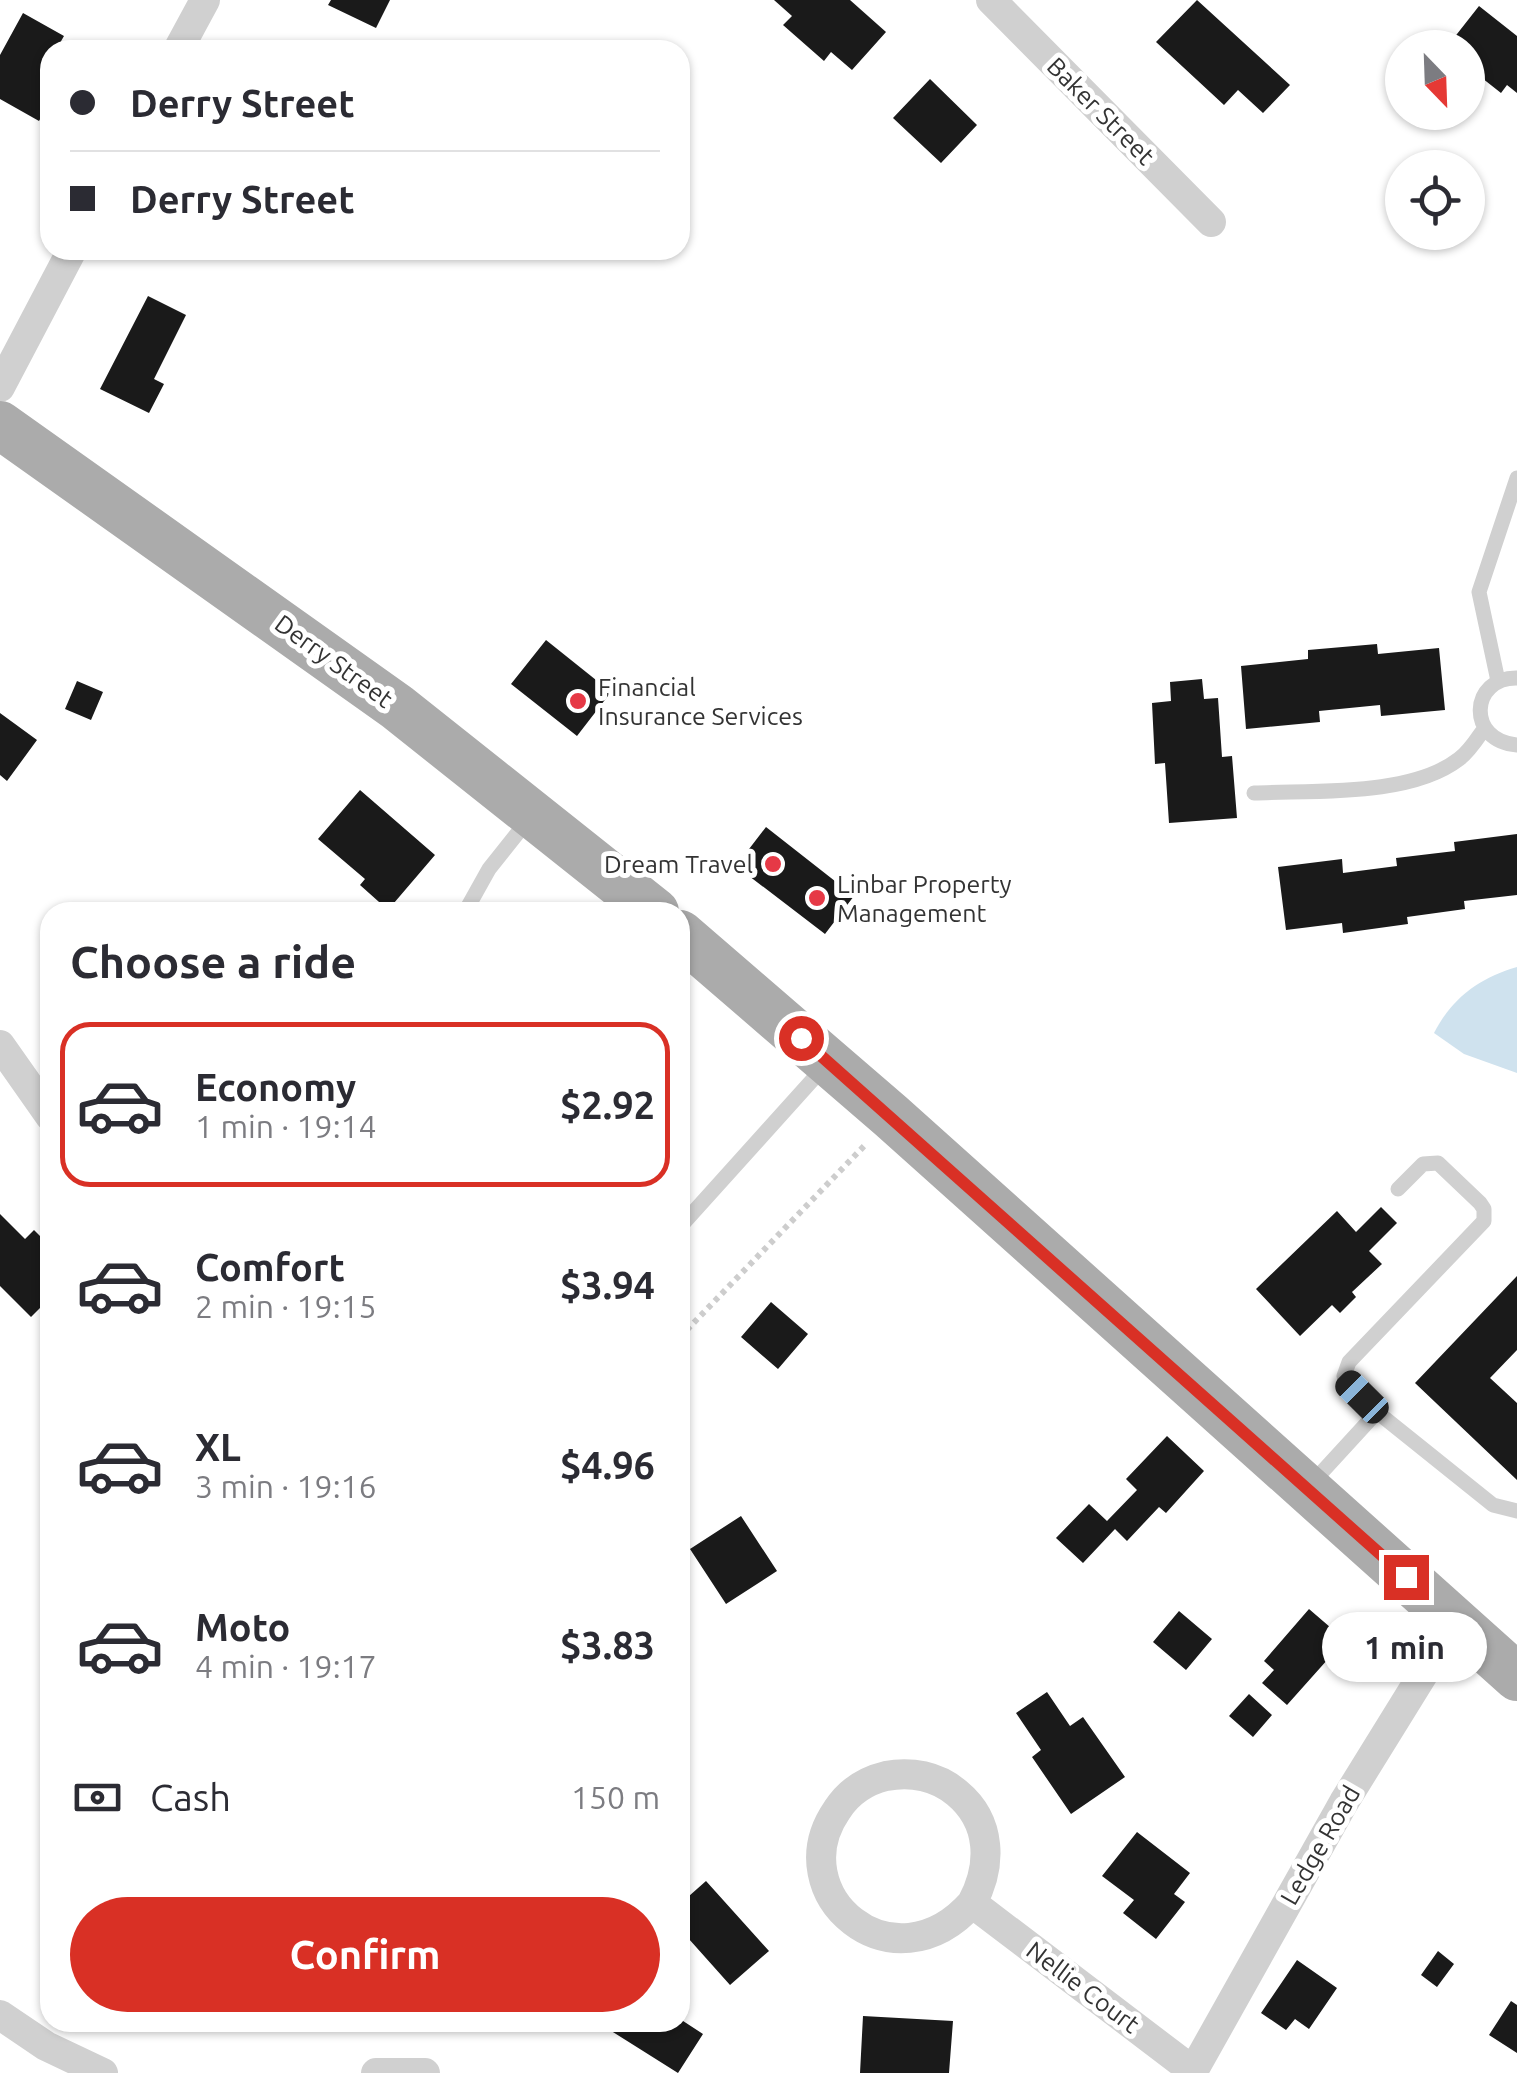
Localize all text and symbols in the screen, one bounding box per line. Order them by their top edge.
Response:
north arrow [1385,30,1485,130]
map controls [1385,30,1485,250]
street label: Baker Street [1042,52,1160,170]
text: Derry Street [130,82,355,124]
button: locate [1385,150,1485,250]
text: Derry Street [130,178,355,220]
street label: Derry Street [270,609,398,713]
place label: Financial Insurance Services [598,673,803,730]
marker: Financial Insurance Services [567,690,589,712]
place label: Dream Travel [604,850,753,878]
marker: Dream Travel [762,853,784,875]
place label: Linbar Property Management [837,870,1012,927]
marker: Linbar Property Management [806,887,828,909]
text: Choose a ride [70,936,356,987]
route start [779,1016,824,1061]
icon: car [75,1060,165,1150]
text: Economy [195,1066,356,1108]
text: $2.92 [560,1084,655,1126]
text: 1 min · 19:14 [195,1108,377,1144]
icon: car [75,1240,165,1330]
text: Comfort [195,1246,345,1288]
text: $3.94 [560,1264,655,1306]
text: 2 min · 19:15 [195,1288,377,1324]
car [1330,1365,1394,1429]
icon: car [75,1420,165,1510]
text: XL [195,1426,241,1468]
text: $4.96 [560,1444,655,1486]
text: 3 min · 19:16 [195,1468,377,1504]
route end [1384,1555,1429,1600]
icon: car [75,1600,165,1690]
text: Moto [195,1606,290,1648]
callout: 1 min [1324,1612,1488,1682]
text: $3.83 [560,1624,655,1666]
text: 1 min [1364,1629,1445,1665]
text: 4 min · 19:17 [195,1648,377,1684]
icon: cash [70,1770,125,1825]
text: Cash [150,1776,231,1818]
text: 150 m [571,1779,660,1815]
street label: Ledge Road [1275,1781,1365,1909]
button: Confirm [70,1897,660,2012]
street label: Nellie Court [1021,1936,1145,2039]

